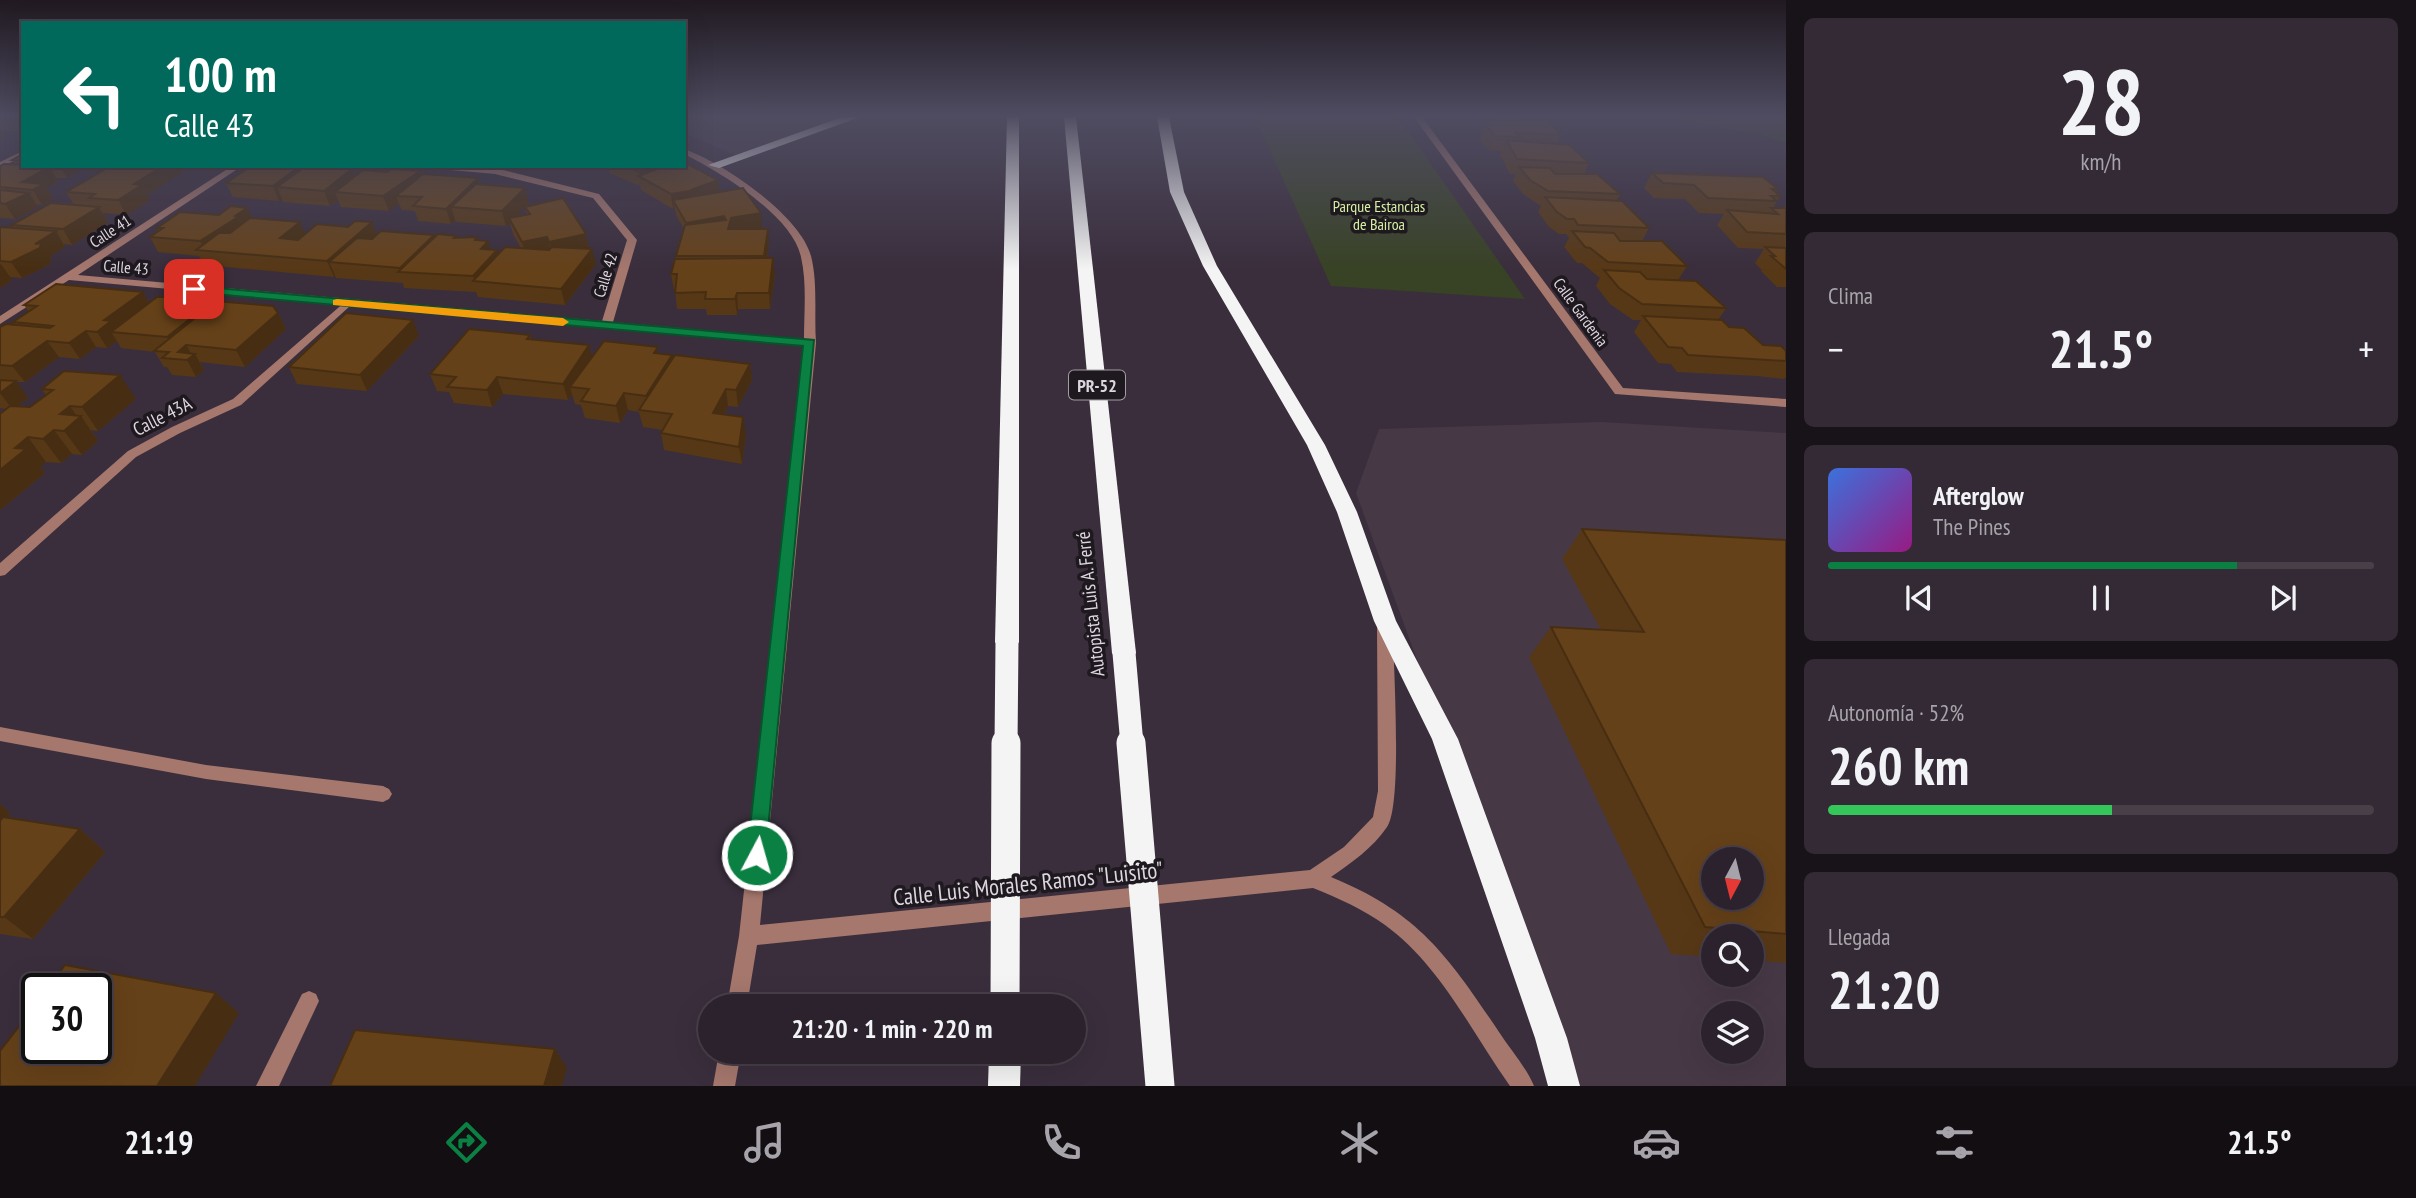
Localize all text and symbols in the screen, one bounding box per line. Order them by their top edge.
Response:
text: 100 m [164,42,277,106]
text: 28 [2058,42,2145,160]
icon: left [49,49,140,140]
text: Calle 43 [164,104,255,146]
text: km/h [2081,147,2121,176]
park label: Parque Estancias de Bairoa [1333,196,1425,234]
street label: Calle 41 [86,210,134,252]
street label: Calle 42 [589,250,621,300]
street label: Calle 43 [103,255,149,279]
pin [164,259,224,319]
icon: arrive [175,270,213,308]
street label: Calle Gardenia [1549,274,1613,350]
text: Clima [1828,281,1873,310]
text: 21.5° [2049,315,2153,382]
text: − [1828,324,1844,373]
text: + [2358,324,2374,373]
road number: PR-52 [1069,370,1125,400]
street label: Calle 43A [129,391,195,441]
text: Afterglow [1933,479,2024,512]
text: The Pines [1933,512,2011,541]
street label: Autopista Luis A. Ferré [1070,530,1110,678]
icon: previous [1900,579,1938,617]
icon: pause [2082,579,2120,617]
icon: next [2264,579,2302,617]
text: Autonomía · 52% [1828,698,1964,727]
text: 260 km [1828,732,1969,799]
position arrow [720,818,794,892]
north arrow [1701,847,1764,910]
map controls [1701,847,1764,1064]
street label: Calle Luis Morales Ramos "Luisito" [892,854,1164,912]
text: Llegada [1828,922,1891,951]
button: search [1701,924,1764,987]
text: 21:20 [1828,956,1940,1023]
speed limit sign: 30 [21,973,112,1064]
button: layers [1701,1001,1764,1064]
text: 21:20 · 1 min · 220 m [792,1012,992,1045]
icon: directions [442,1118,491,1167]
icon: music [740,1118,789,1167]
icon: phone [1037,1118,1086,1167]
icon: climate [1335,1118,1384,1167]
icon: car [1632,1118,1681,1167]
icon: filters [1930,1118,1979,1167]
text: 21:19 [124,1121,193,1163]
text: 21.5° [2227,1121,2292,1163]

